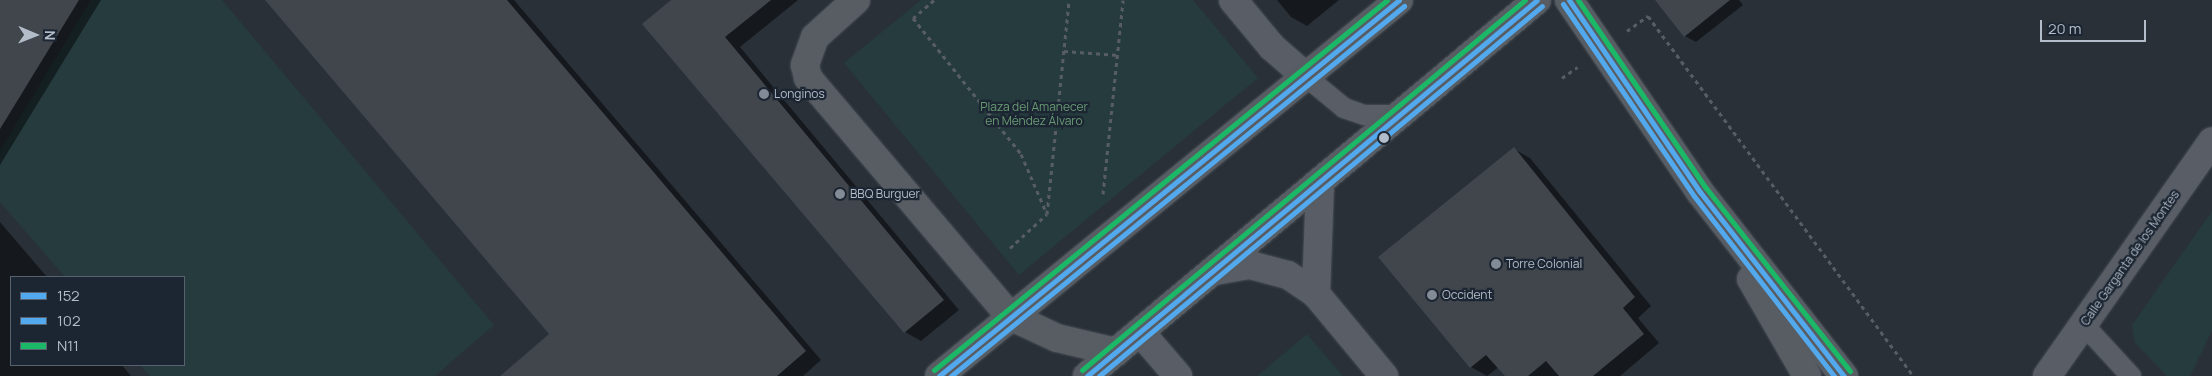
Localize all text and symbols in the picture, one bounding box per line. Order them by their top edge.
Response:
north arrow [10,10,60,60]
scale bar [2042,10,2148,42]
text: 20 m [2048,18,2081,39]
text: N [41,30,60,40]
place label: Longinos [774,87,825,101]
marker: Longinos [758,88,770,100]
park label: Plaza del Amanecer en Méndez Álvaro [980,100,1088,128]
unlabelled marker [1379,133,1389,143]
place label: BBQ Burguer [850,187,920,201]
marker: BBQ Burguer [834,188,846,200]
street label: Calle Garganta de los Montes [2078,188,2182,328]
place label: Torre Colonial [1506,257,1582,271]
marker: Torre Colonial [1490,258,1502,270]
legend [10,276,185,366]
text: 152 [57,285,80,306]
place label: Occident [1442,288,1492,302]
marker: Occident [1426,289,1438,301]
text: 102 [57,310,81,331]
text: N11 [57,335,79,356]

